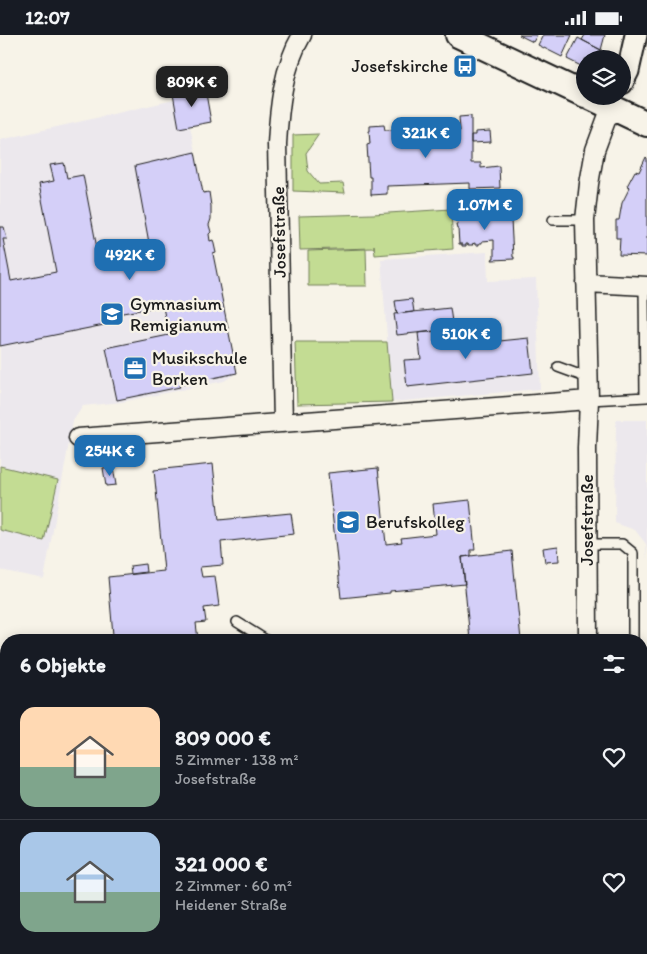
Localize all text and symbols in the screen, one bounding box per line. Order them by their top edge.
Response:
text: 12:07 [25,6,70,29]
map controls [576,50,631,105]
button: layers [576,50,631,105]
bus stop icon: Josefskirche [452,53,478,79]
place label: Josefskirche [352,55,448,77]
pin: 809K € [151,65,233,108]
text: 809K € [167,72,217,91]
pin: 321K € [385,117,467,159]
text: 321K € [402,123,450,142]
street label: Josefstraße [267,186,291,278]
pin: 1.07M € [439,189,531,231]
text: 1.07M € [458,195,512,214]
pin: 492K € [89,239,171,281]
text: 492K € [105,245,155,264]
place label: Gymnasium Remigianum [130,293,227,336]
school or university icon: Gymnasium Remigianum [99,301,125,327]
pin: 510K € [425,317,507,360]
text: 510K € [442,324,490,343]
place label: Musikschule Borken [152,347,247,390]
office icon: Musikschule Borken [122,355,148,381]
pin: 254K € [69,435,151,477]
text: 254K € [85,441,135,460]
street label: Josefstraße [576,474,598,566]
school or university icon: Berufskolleg [335,509,361,535]
place label: Berufskolleg [366,511,465,533]
icon: filters [600,650,628,678]
text: 6 Objekte [20,652,106,677]
text: 809 000 € [175,725,271,750]
icon: home [60,727,120,787]
icon: heart [600,743,628,771]
text: 5 Zimmer · 138 m² [175,750,299,769]
text: Josefstraße [175,769,256,788]
text: 321 000 € [175,851,267,876]
icon: home [60,852,120,912]
icon: heart [600,868,628,896]
text: 2 Zimmer · 60 m² [175,876,292,895]
text: Heidener Straße [175,895,287,914]

